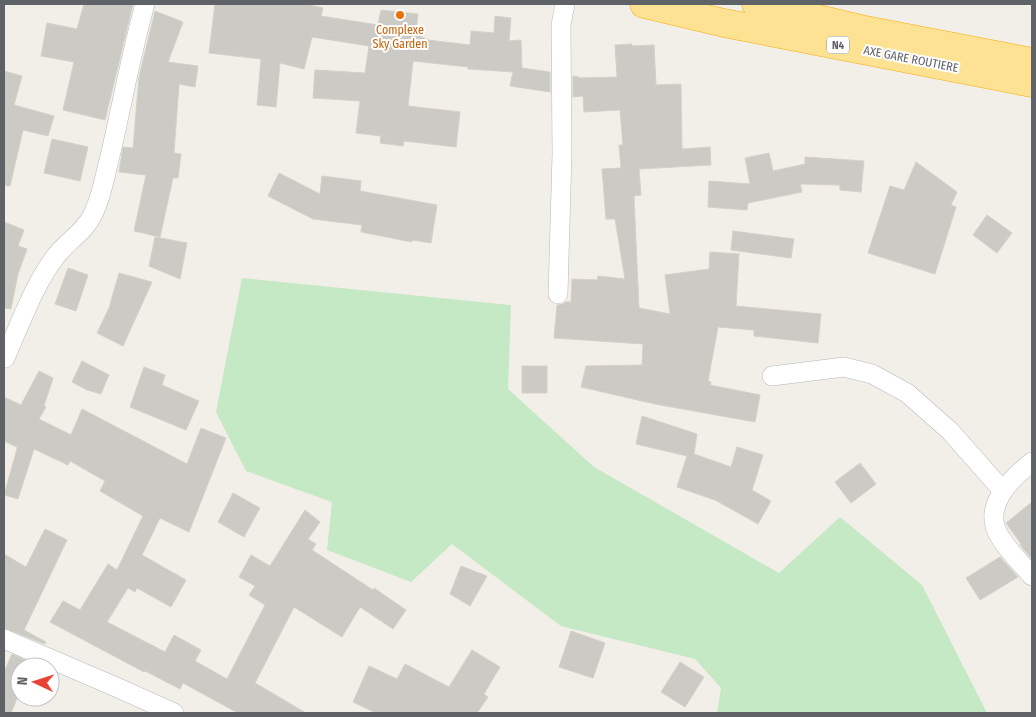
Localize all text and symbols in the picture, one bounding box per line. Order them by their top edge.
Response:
marker: Complexe Sky Garden [394,9,406,21]
place label: Complexe Sky Garden [372,23,428,51]
road number: N4 [827,36,849,54]
street label: AXE GARE ROUTIERE [862,43,960,75]
north arrow [10,657,60,707]
text: N [14,676,31,686]

